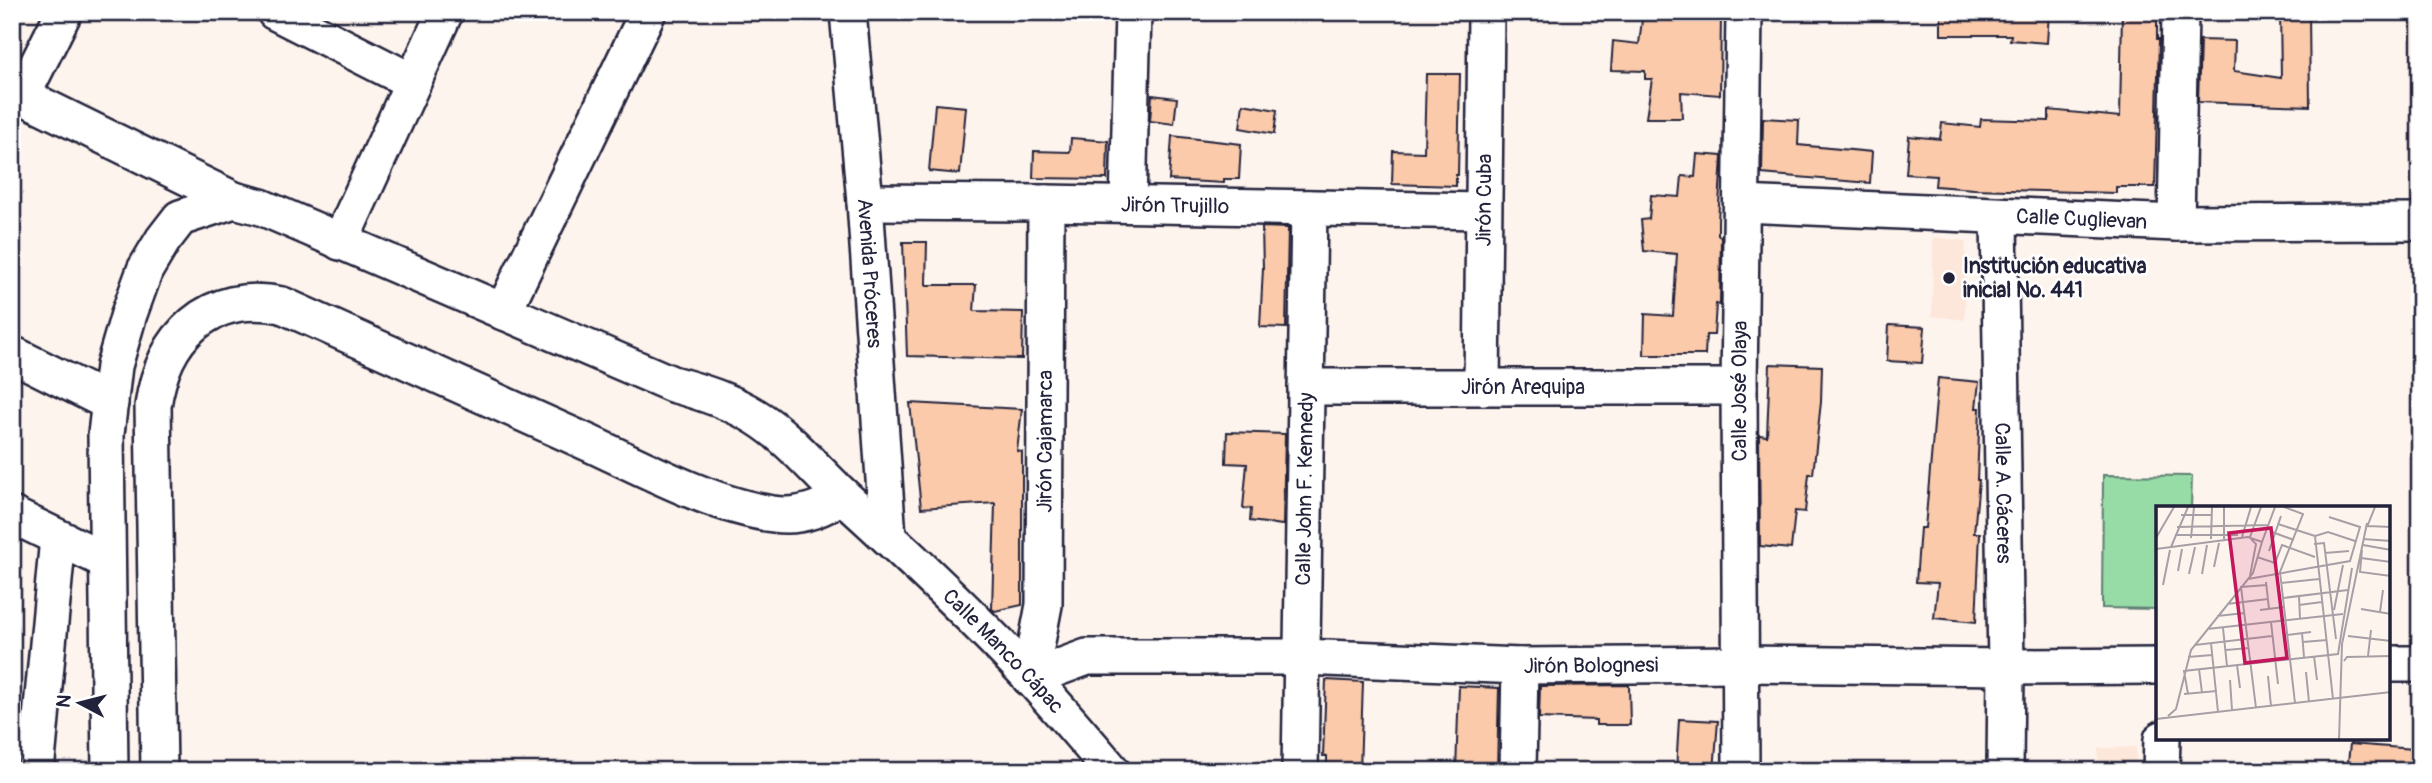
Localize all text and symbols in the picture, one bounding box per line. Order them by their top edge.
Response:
street label: Jirón Cuba [1470,153,1498,247]
street label: Jirón Trujillo [1121,191,1229,220]
street label: Avenida Próceres [851,197,888,350]
street label: Calle Cuglievan [2015,203,2148,236]
place label: Institución educativa inicial No. 441 [1963,253,2147,304]
marker: Institución educativa inicial No. 441 [1941,270,1957,286]
street label: Calle José Olaya [1726,320,1754,462]
street label: Jirón Cajamarca [1031,370,1059,513]
street label: Jirón Arequipa [1461,374,1585,401]
street label: Calle John F. Kennedy [1290,392,1320,586]
street label: Calle A. Cáceres [1988,422,2017,564]
inset map [2156,506,2390,741]
street label: Calle Manco Cápac [937,583,1069,719]
street label: Jirón Bolognesi [1524,652,1659,680]
north arrow [46,668,116,738]
text: N [51,693,77,709]

